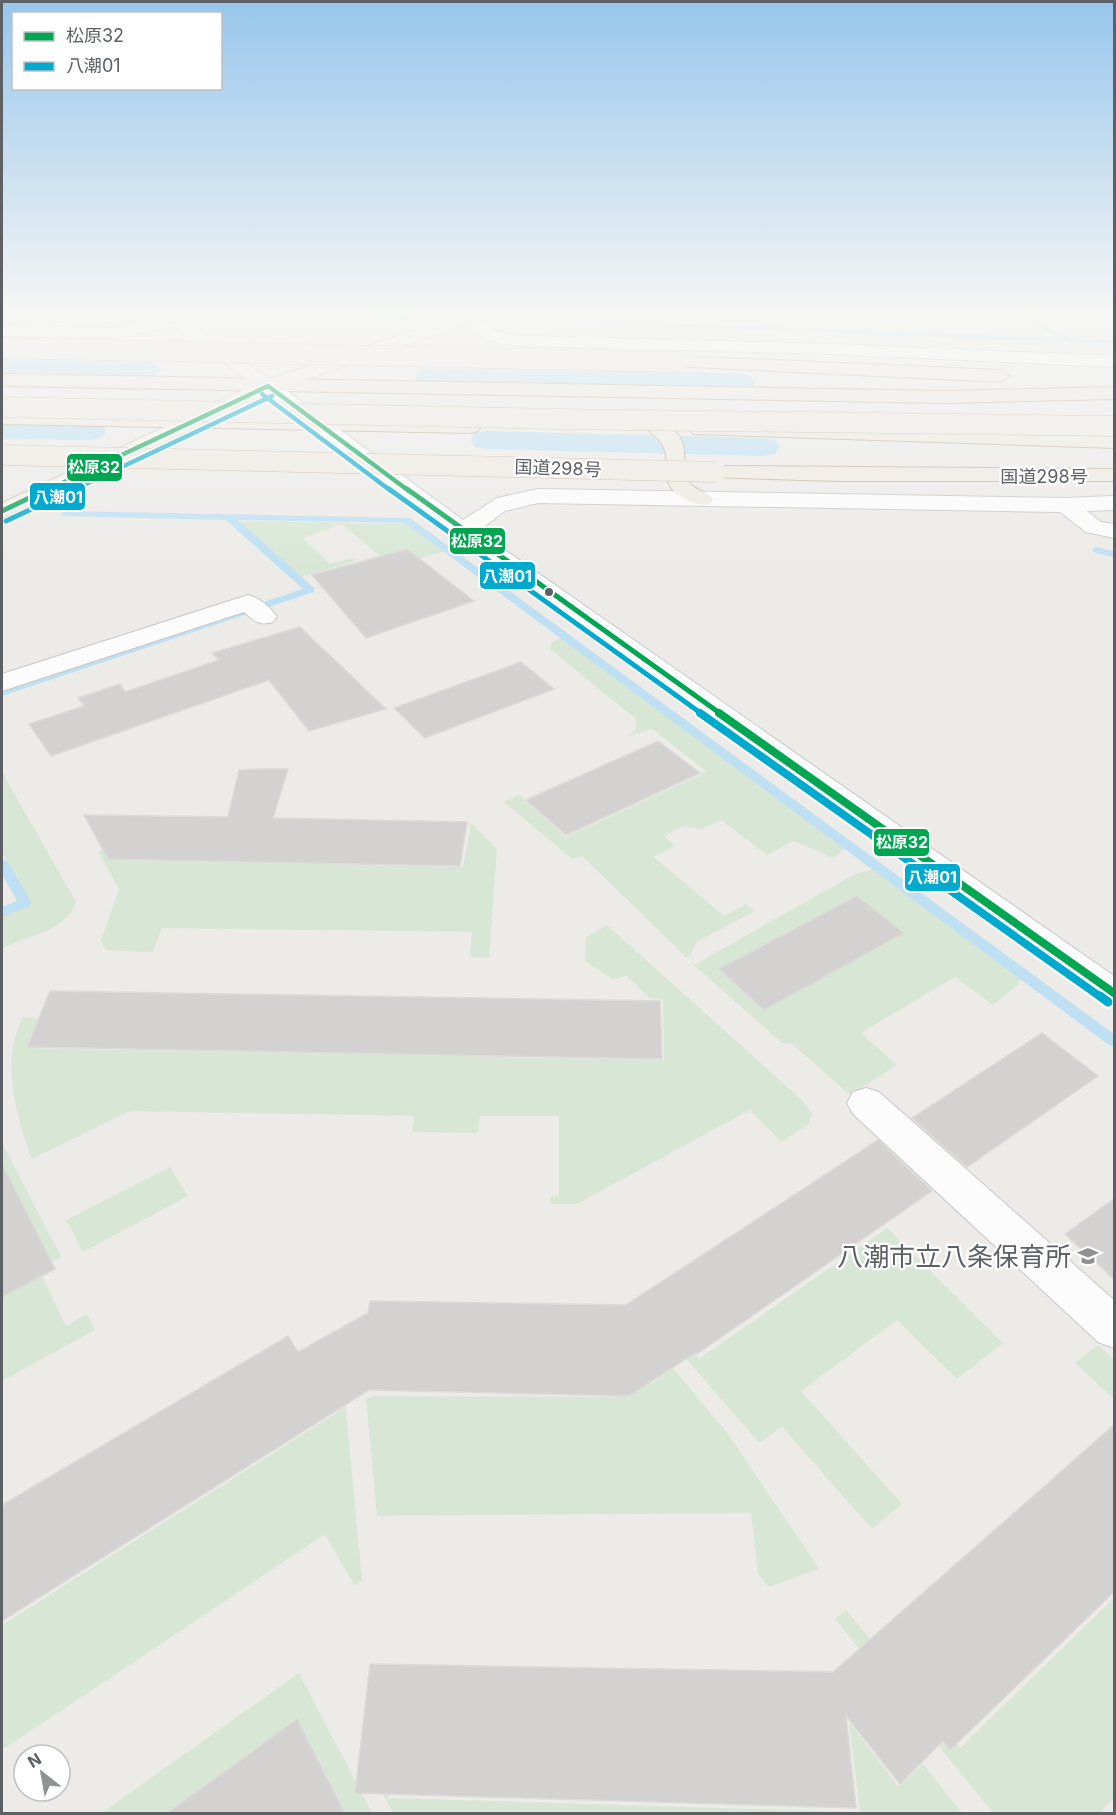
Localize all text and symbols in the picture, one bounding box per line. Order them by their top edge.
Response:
legend [12,12,222,90]
text: 松原32 [66,25,124,46]
text: 八潮01 [66,55,121,76]
line badge: 松原32 [66,453,123,482]
street label: 国道298号 [514,456,602,480]
text: 松原32 [68,457,120,477]
street label: 国道298号 [1000,466,1088,487]
line badge: 八潮01 [29,482,86,511]
text: 八潮01 [33,487,83,507]
line badge: 松原32 [449,527,506,555]
text: 松原32 [451,531,503,551]
line badge: 八潮01 [479,561,536,590]
text: 八潮01 [482,566,532,586]
unlabelled marker [543,586,555,598]
line badge: 松原32 [873,828,930,857]
text: 松原32 [876,832,928,852]
line badge: 八潮01 [904,863,961,892]
text: 八潮01 [907,867,957,887]
place label: 八潮市立八条保育所 [837,1241,1071,1272]
school or university icon: 八潮市立八条保育所 [1076,1244,1100,1268]
north arrow [12,1743,72,1803]
text: N [24,1748,45,1772]

